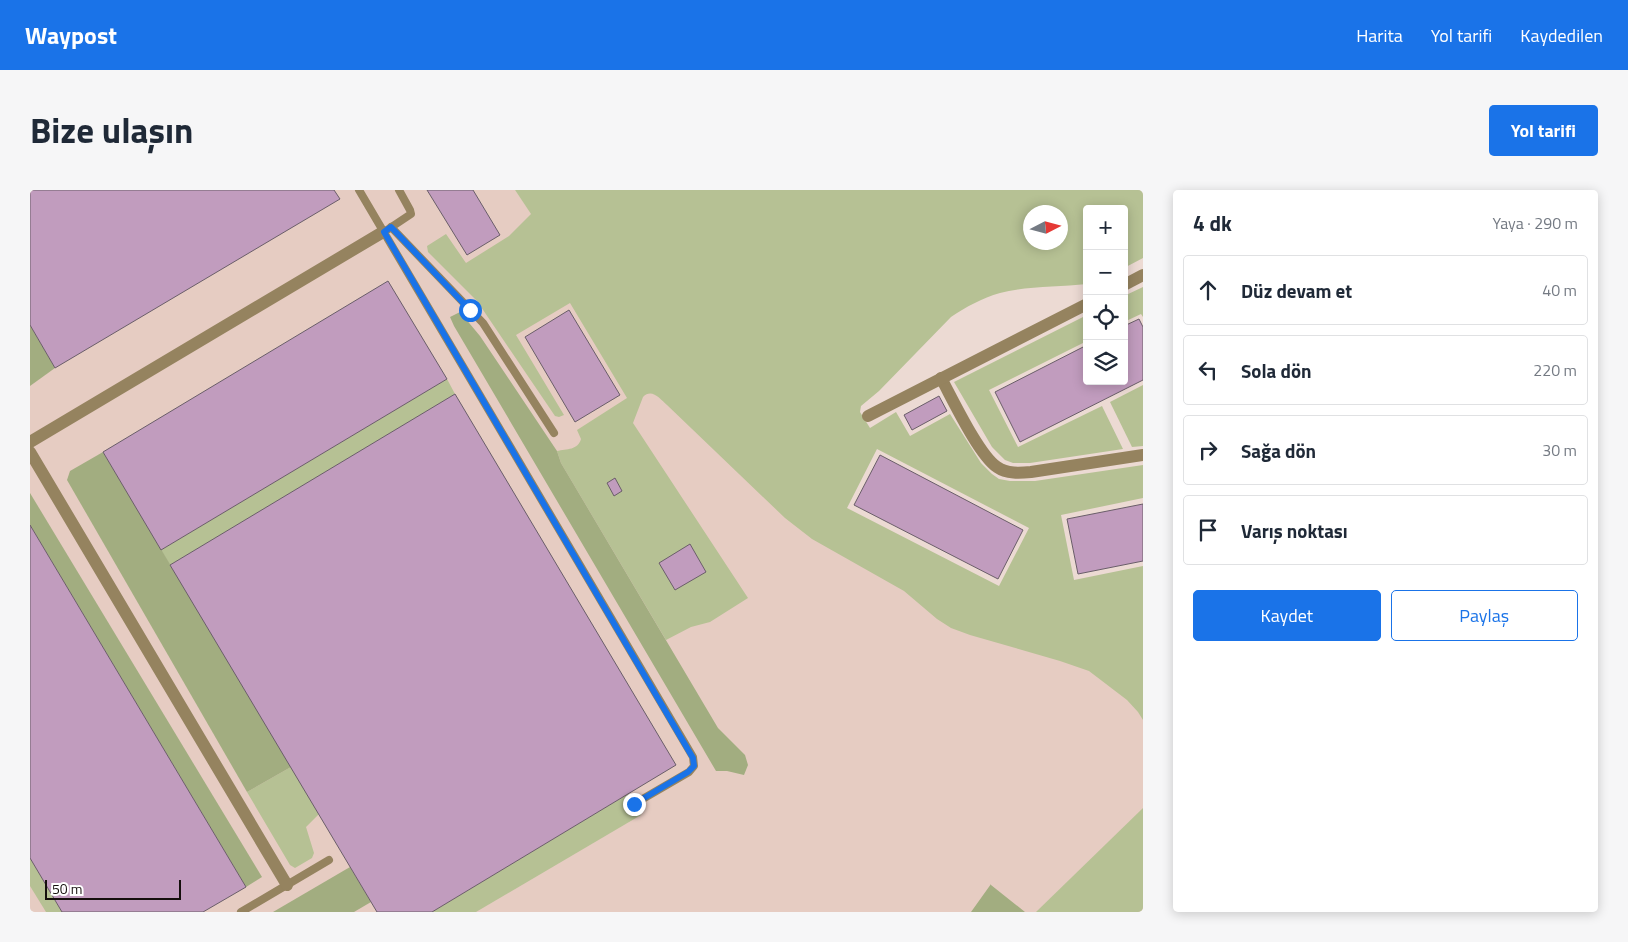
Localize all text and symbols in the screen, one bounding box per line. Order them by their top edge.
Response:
text: Waypost [25,17,117,53]
text: Harita [1356,22,1403,49]
text: Yol tarifi [1431,22,1492,49]
text: Kaydedilen [1520,22,1603,49]
text: Bize ulaşın [30,103,193,157]
button: Yol tarifi [1489,105,1598,156]
north arrow [1023,205,1068,250]
map controls [1083,205,1128,385]
button: + [1083,205,1128,250]
text: 4 dk [1193,207,1232,239]
text: Yaya · 290 m [1493,211,1578,235]
button: − [1083,250,1128,295]
icon: ahead [1194,276,1222,304]
text: Düz devam et [1241,276,1352,305]
text: 40 m [1542,278,1577,302]
button: locate [1083,295,1128,340]
route start [459,299,482,322]
button: layers [1083,340,1128,385]
icon: left [1194,356,1222,384]
text: Sola dön [1241,356,1312,385]
text: 220 m [1533,358,1577,382]
icon: right [1194,436,1222,464]
text: Sağa dön [1241,436,1316,465]
text: 30 m [1542,438,1577,462]
icon: arrive [1194,516,1222,544]
text: Varış noktası [1241,516,1348,545]
button: Kaydet [1193,590,1381,641]
button: Paylaş [1391,590,1578,641]
route end [623,793,646,816]
scale bar [45,877,181,900]
text: 50 m [52,878,82,899]

